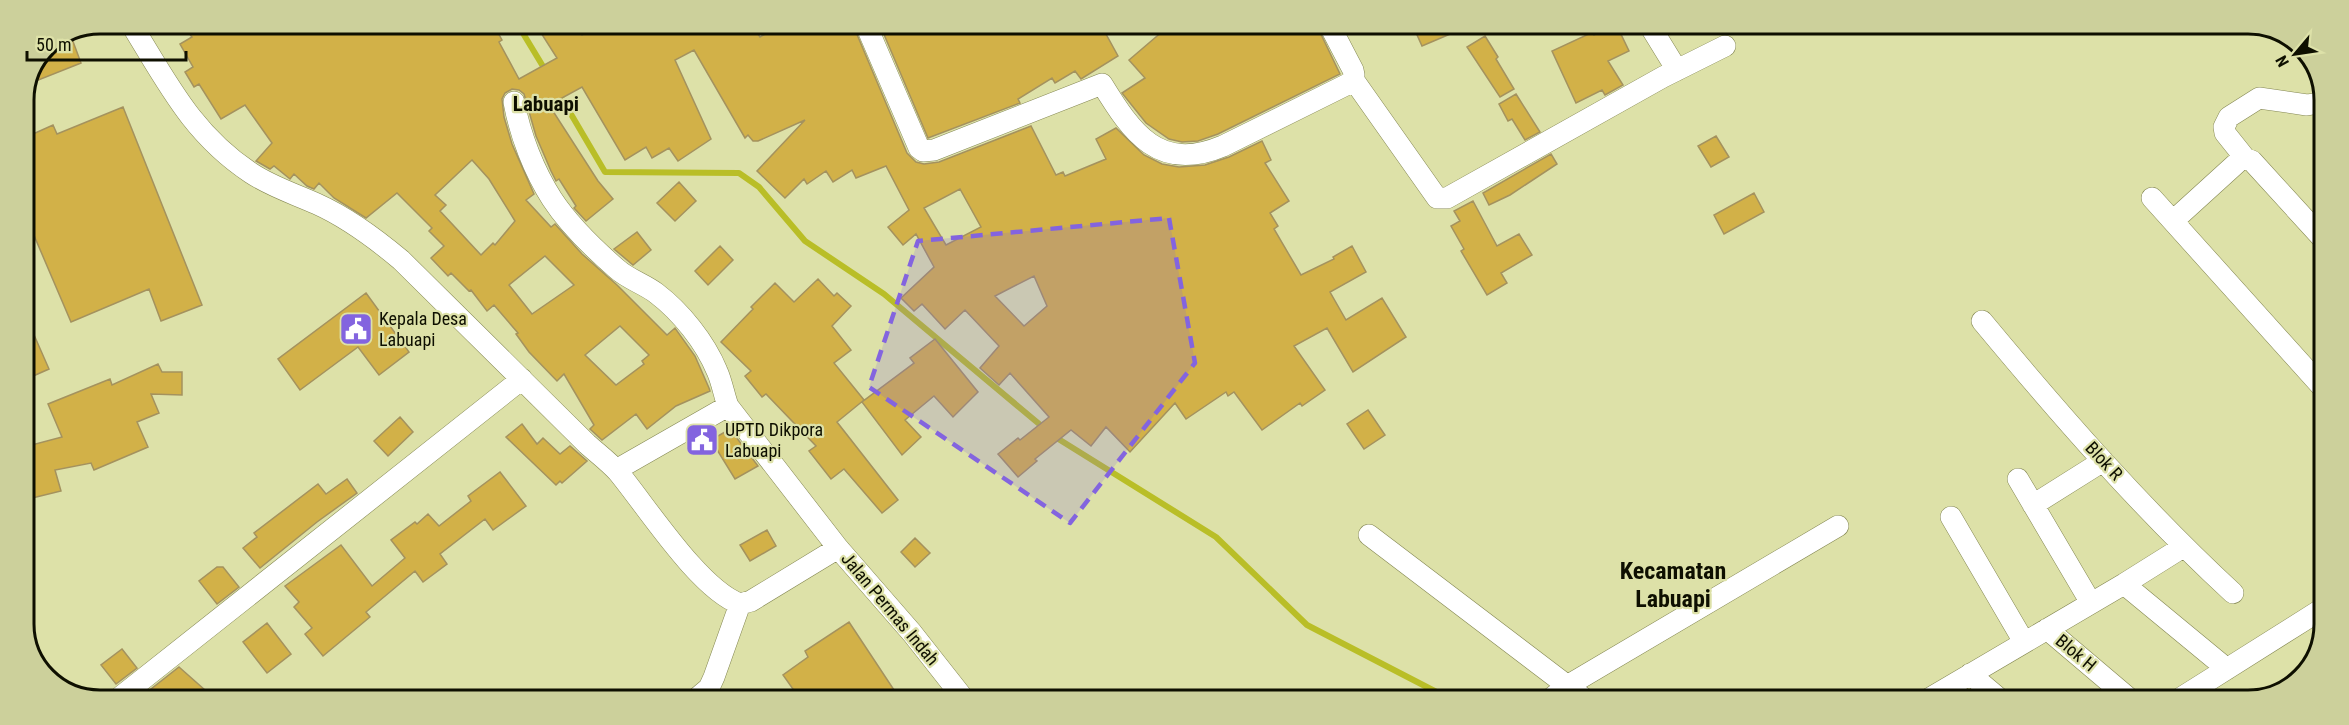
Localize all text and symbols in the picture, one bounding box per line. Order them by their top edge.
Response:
scale bar [27,24,186,62]
north arrow [2265,24,2325,84]
text: 50 m [36,34,71,55]
text: N [2272,52,2293,70]
district label: Labuapi [513,92,579,116]
place label: Kepala Desa Labuapi [379,308,467,350]
public building icon: Kepala Desa Labuapi [338,311,374,347]
place label: UPTD Dikpora Labuapi [725,419,823,461]
public building icon: UPTD Dikpora Labuapi [684,422,720,458]
street label: Blok R [2081,437,2128,485]
street label: Jalan Permas Indah [837,548,944,669]
district label: Kecamatan Labuapi [1620,557,1726,613]
street label: Blok H [2052,630,2101,676]

